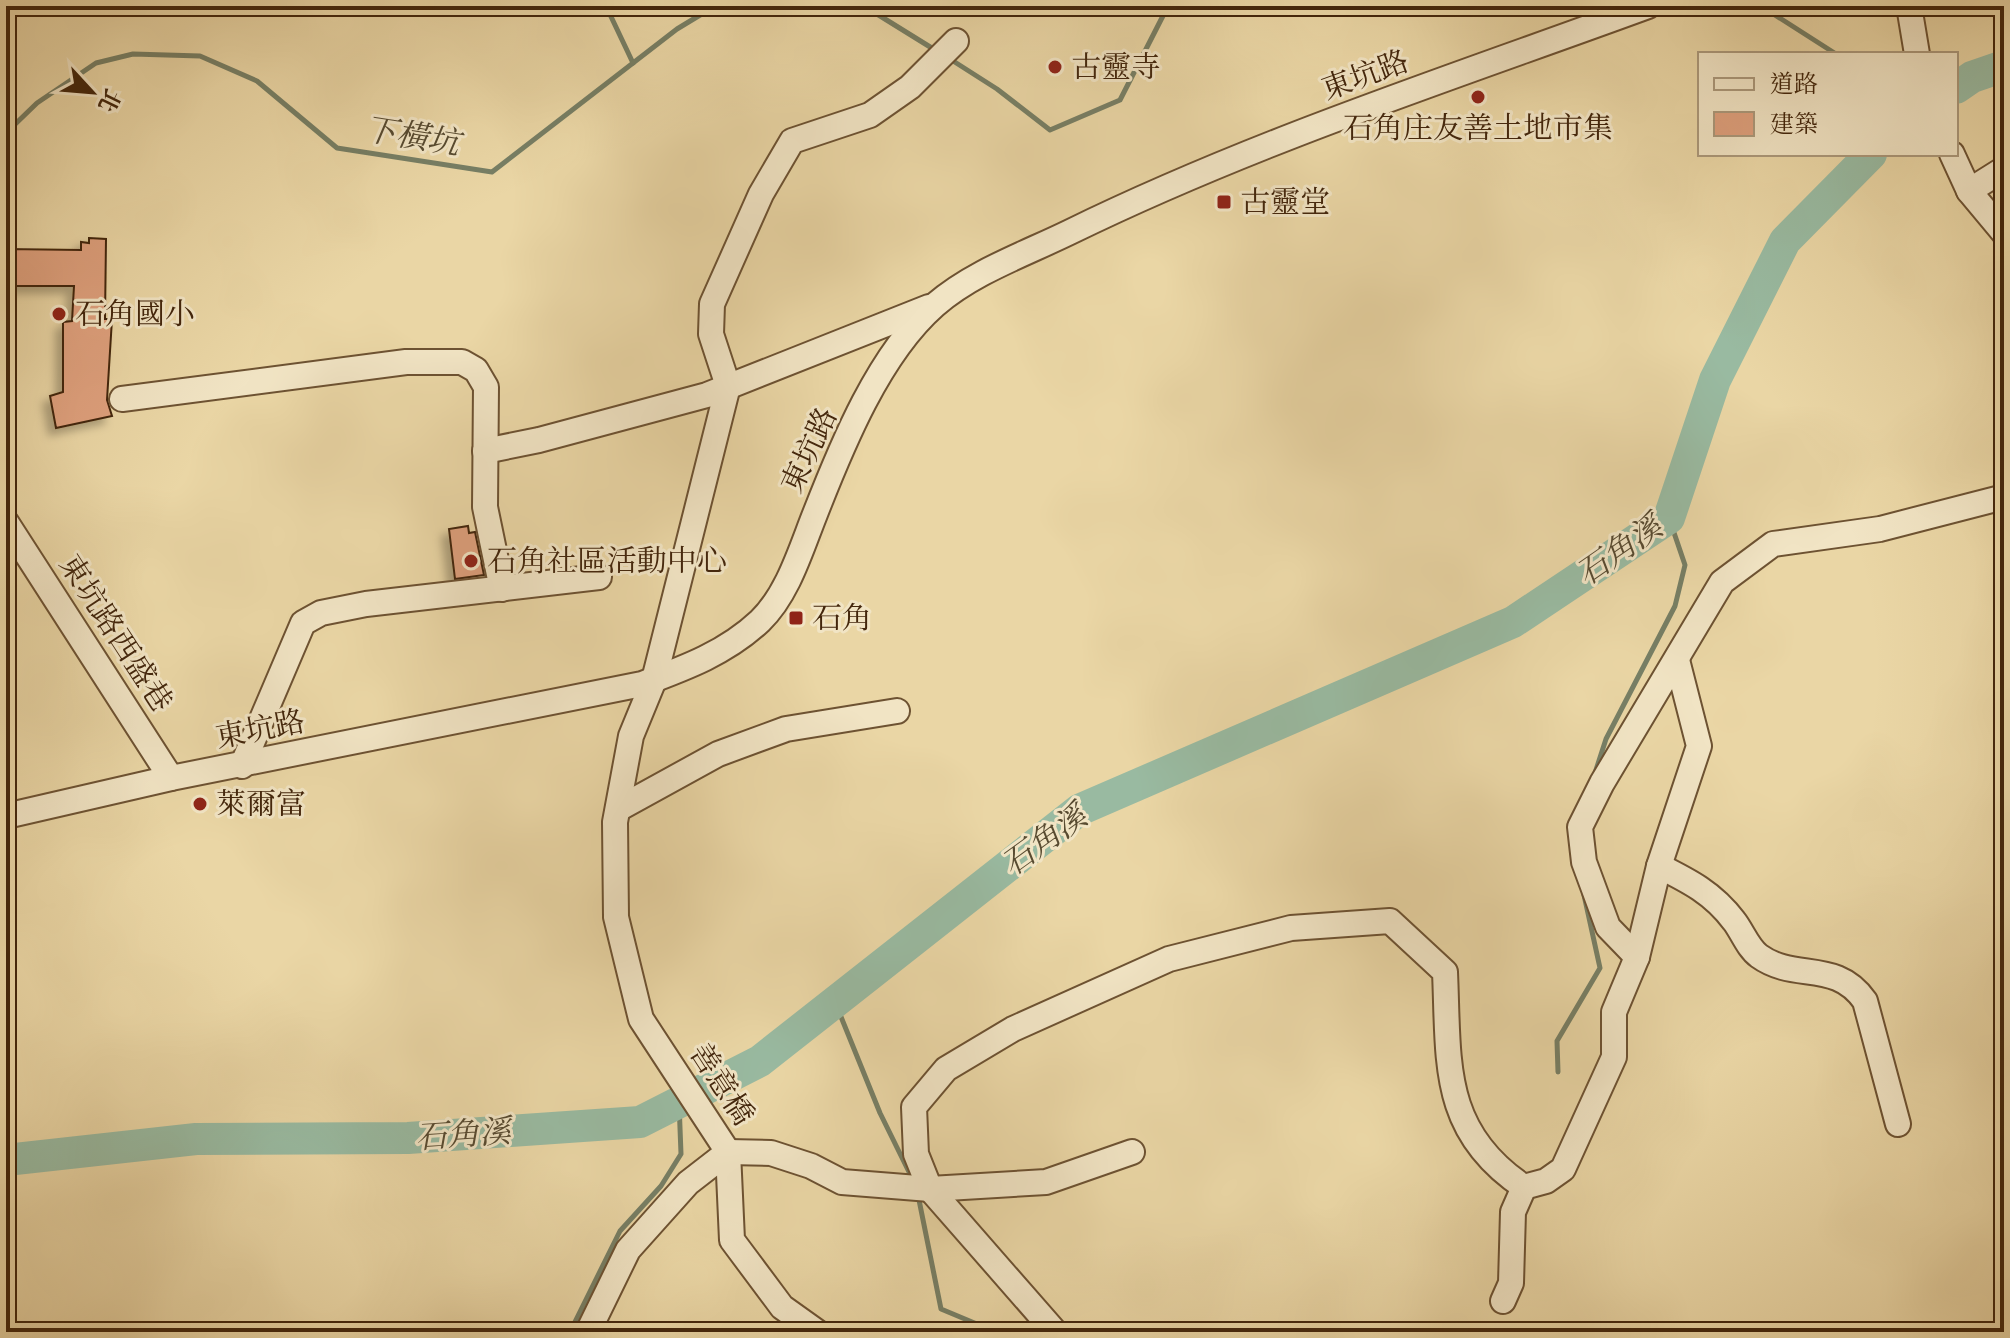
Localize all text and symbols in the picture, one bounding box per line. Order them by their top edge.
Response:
street label: 東坑路 [1317,44,1414,109]
place label: 古靈寺 [1071,50,1161,87]
north arrow [52,52,132,132]
legend [1698,52,1958,156]
marker: 古靈寺 [1046,58,1064,76]
text: 道路 [1770,70,1818,100]
text: 北 [92,84,126,116]
marker: 石角庄友善土地市集 [1469,88,1487,106]
text: 建築 [1770,110,1818,140]
water label: 下橫坑 [361,111,467,166]
place label: 石角庄友善土地市集 [1343,111,1613,148]
place label: 古靈堂 [1240,185,1330,222]
marker: 古靈堂 [1215,193,1233,211]
place label: 石角國小 [75,297,195,334]
marker: 石角國小 [50,305,68,323]
street label: 東坑路 [775,402,846,499]
water label: 石角溪 [1569,506,1673,596]
place label: 石角社區活動中心 [487,544,727,581]
street label: 東坑路西盛巷 [50,548,179,719]
marker: 石角社區活動中心 [462,552,480,570]
place label: 石角 [812,601,872,638]
marker: 石角 [787,609,805,627]
street label: 東坑路 [213,704,308,757]
place label: 萊爾富 [216,787,306,824]
marker: 萊爾富 [191,795,209,813]
water label: 石角溪 [995,795,1098,886]
street label: 善意橋 [681,1037,761,1133]
water label: 石角溪 [414,1112,515,1159]

